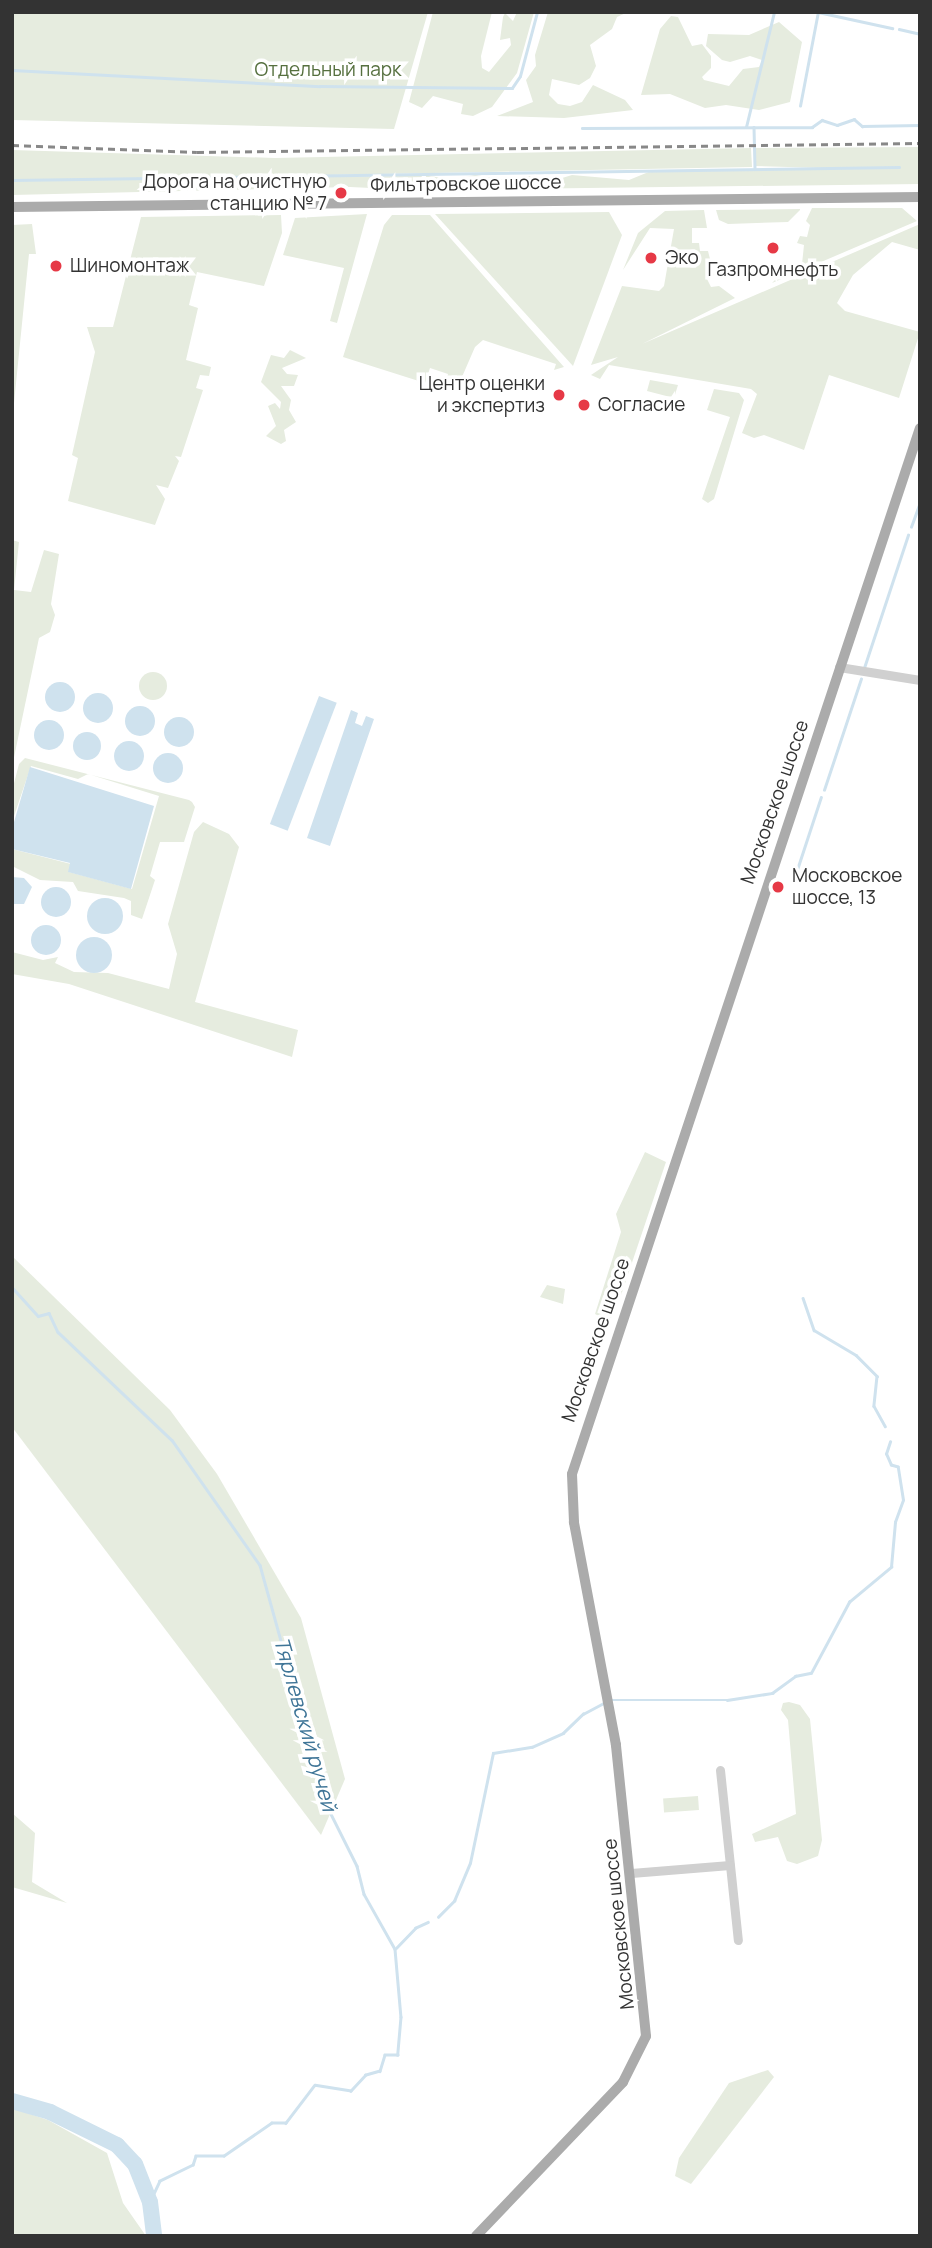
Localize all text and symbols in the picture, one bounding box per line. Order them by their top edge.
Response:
park label: Отдельный парк [254,59,402,81]
place label: Дорога на очистную станцию № 7 [142,171,327,215]
street label: Фильтровское шоссе [370,171,562,197]
marker: Дорога на очистную станцию № 7 [333,185,349,201]
marker: Газпромнефть [765,240,781,256]
place label: Эко [665,247,699,269]
marker: Эко [643,250,659,266]
place label: Шиномонтаж [70,255,189,277]
marker: Шиномонтаж [48,258,64,274]
place label: Газпромнефть [708,259,838,281]
place label: Центр оценки и экспертиз [419,373,545,417]
marker: Центр оценки и экспертиз [551,387,567,403]
place label: Согласие [598,394,685,416]
marker: Согласие [576,397,592,413]
street label: Московское шоссе [736,717,814,887]
place label: Московское шоссе, 13 [792,865,902,909]
marker: Московское шоссе, 13 [770,879,786,895]
street label: Московское шоссе [557,1255,635,1425]
water label: Тярлевский ручей [269,1634,343,1814]
street label: Московское шоссе [599,1837,639,2011]

